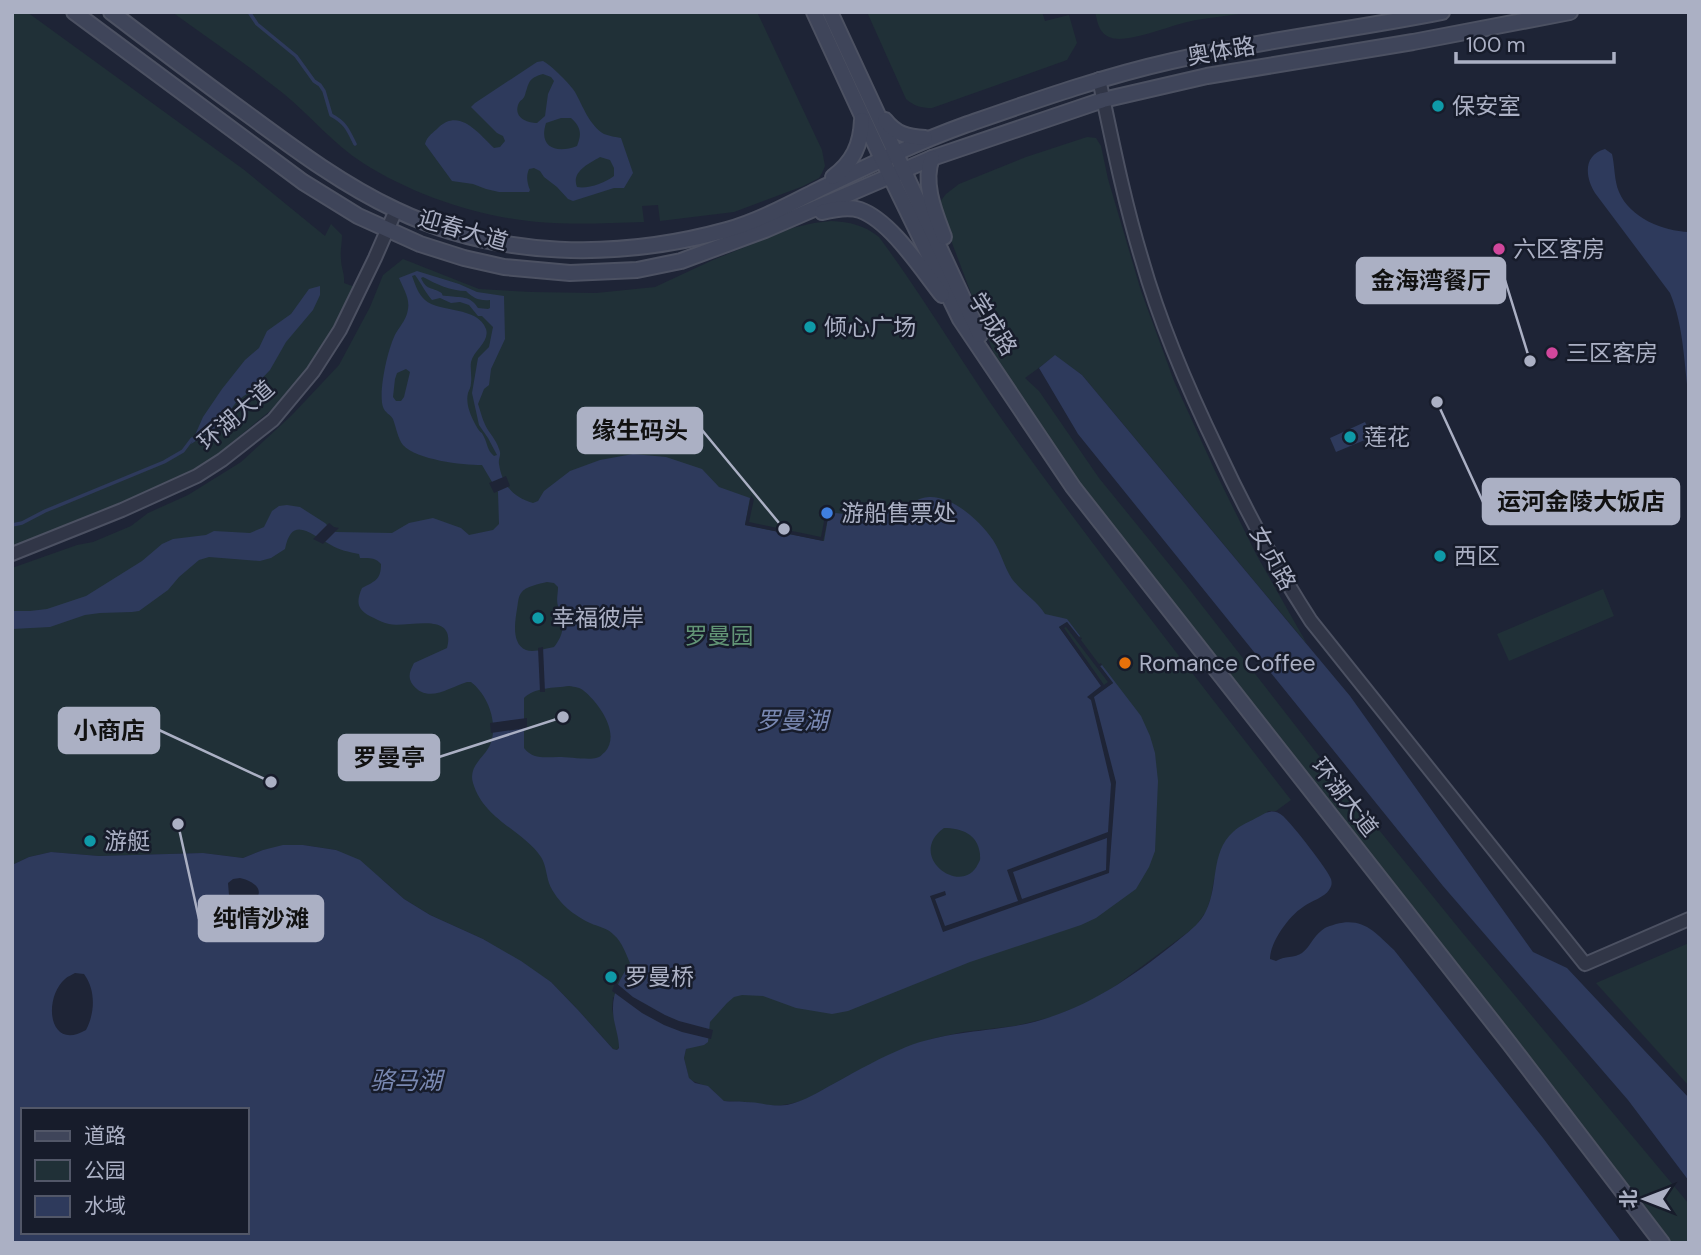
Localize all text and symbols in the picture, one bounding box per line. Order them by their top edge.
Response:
scale bar [1456,21,1614,65]
street label: 奥体路 [1184,30,1258,72]
text: 100 m [1466,31,1526,59]
place label: 保安室 [1452,91,1521,121]
marker: 保安室 [1430,98,1446,114]
street label: 迎春大道 [415,203,511,257]
place label: 六区客房 [1513,234,1605,264]
marker: 六区客房 [1491,241,1507,257]
callout: 金海湾餐厅 [1357,258,1505,303]
text: 金海湾餐厅 [1371,265,1491,296]
street label: 学成路 [962,287,1024,361]
place label: 倾心广场 [824,312,916,342]
marker: 倾心广场 [802,319,818,335]
place label: 三区客房 [1566,338,1658,368]
marker: 三区客房 [1544,345,1560,361]
street label: 环湖大道 [191,374,281,456]
callout: 缘生码头 [578,408,702,453]
text: 缘生码头 [592,415,688,446]
place label: 莲花 [1364,422,1410,452]
marker: 莲花 [1342,429,1358,445]
callout: 运河金陵大饭店 [1483,479,1679,524]
text: 运河金陵大饭店 [1497,486,1665,517]
place label: 游船售票处 [841,498,956,528]
marker: 游船售票处 [819,505,835,521]
street label: 女贞路 [1243,521,1303,595]
place label: 西区 [1454,541,1500,571]
marker: 西区 [1432,548,1448,564]
place label: 幸福彼岸 [552,603,644,633]
marker: 幸福彼岸 [530,610,546,626]
park label: 罗曼园 [685,621,754,651]
place label: Romance Coffee [1139,648,1316,678]
marker: Romance Coffee [1117,655,1133,671]
water label: 罗曼湖 [756,705,832,736]
callout: 小商店 [59,708,159,753]
text: 小商店 [73,715,145,746]
callout: 罗曼亭 [339,735,439,780]
text: 罗曼亭 [353,742,425,773]
street label: 环湖大道 [1305,752,1385,842]
place label: 游艇 [104,826,150,856]
marker: 游艇 [82,833,98,849]
callout: 纯情沙滩 [199,896,323,941]
text: 纯情沙滩 [213,903,309,934]
place label: 罗曼桥 [625,962,694,992]
marker: 罗曼桥 [603,969,619,985]
water label: 骆马湖 [370,1065,446,1096]
legend [21,1108,248,1234]
text: 道路 [84,1122,126,1150]
text: 公园 [84,1157,126,1185]
north arrow [1610,1164,1680,1234]
text: 北 [1616,1189,1641,1209]
text: 水域 [84,1192,126,1220]

